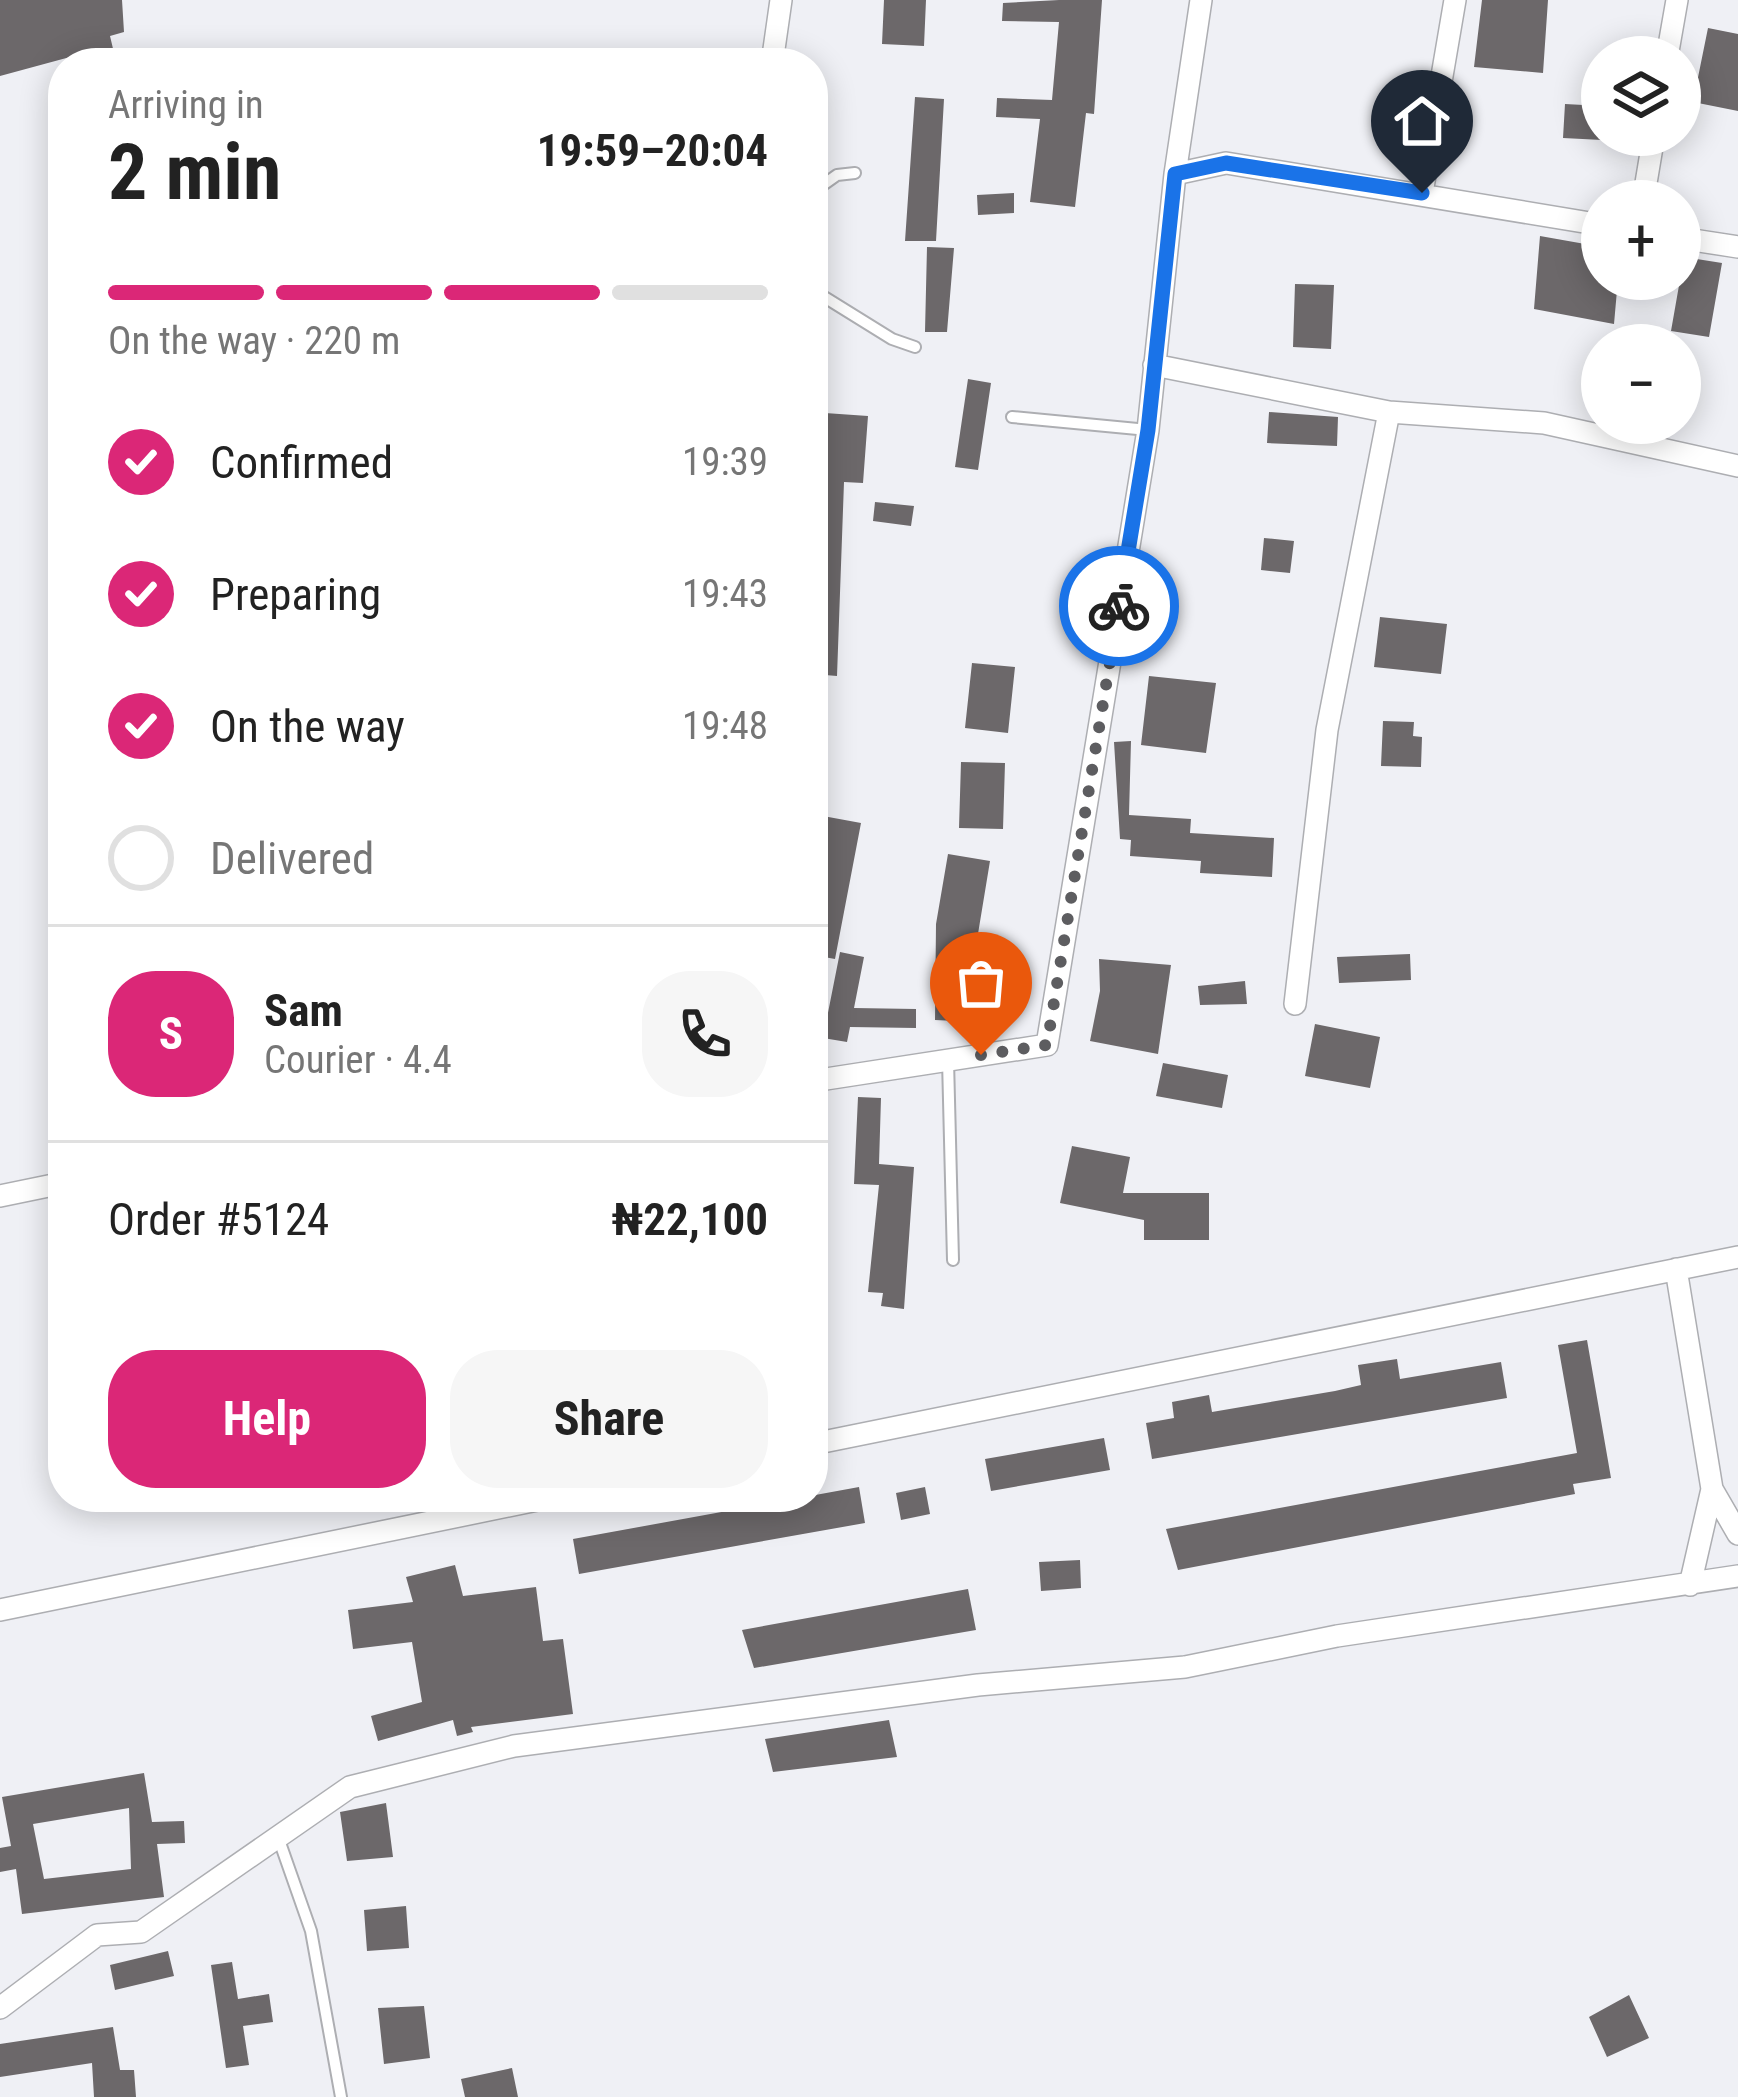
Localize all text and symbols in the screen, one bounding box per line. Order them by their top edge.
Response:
map controls [1581,36,1701,444]
button: layers [1581,36,1701,156]
pin [1371,70,1473,193]
text: Arriving in [108,82,264,128]
icon: home [1389,88,1455,154]
text: 19:59–20:04 [537,124,768,177]
text: 2 min [108,127,281,218]
button: + [1581,180,1701,300]
text: On the way · 220 m [108,318,400,364]
button: − [1581,324,1701,444]
icon: check [108,429,174,495]
text: Confirmed [210,436,393,489]
text: 19:39 [682,439,768,485]
courier [1059,546,1179,666]
icon: check [108,561,174,627]
text: Preparing [210,568,381,621]
text: 19:43 [682,571,768,617]
icon: bike [1086,573,1152,639]
icon: check [108,693,174,759]
text: On the way [210,700,405,753]
text: 19:48 [682,703,768,749]
text: Delivered [210,832,374,885]
pin [930,932,1032,1055]
icon: bag [948,950,1014,1016]
button: phone [642,971,768,1097]
text: Sam [264,984,343,1037]
text: S [159,1007,183,1060]
text: Courier · 4.4 [264,1037,452,1083]
text: Order #5124 [108,1193,329,1246]
text: ₦22,100 [611,1193,768,1246]
button: Help [108,1350,426,1488]
button: Share [450,1350,768,1488]

